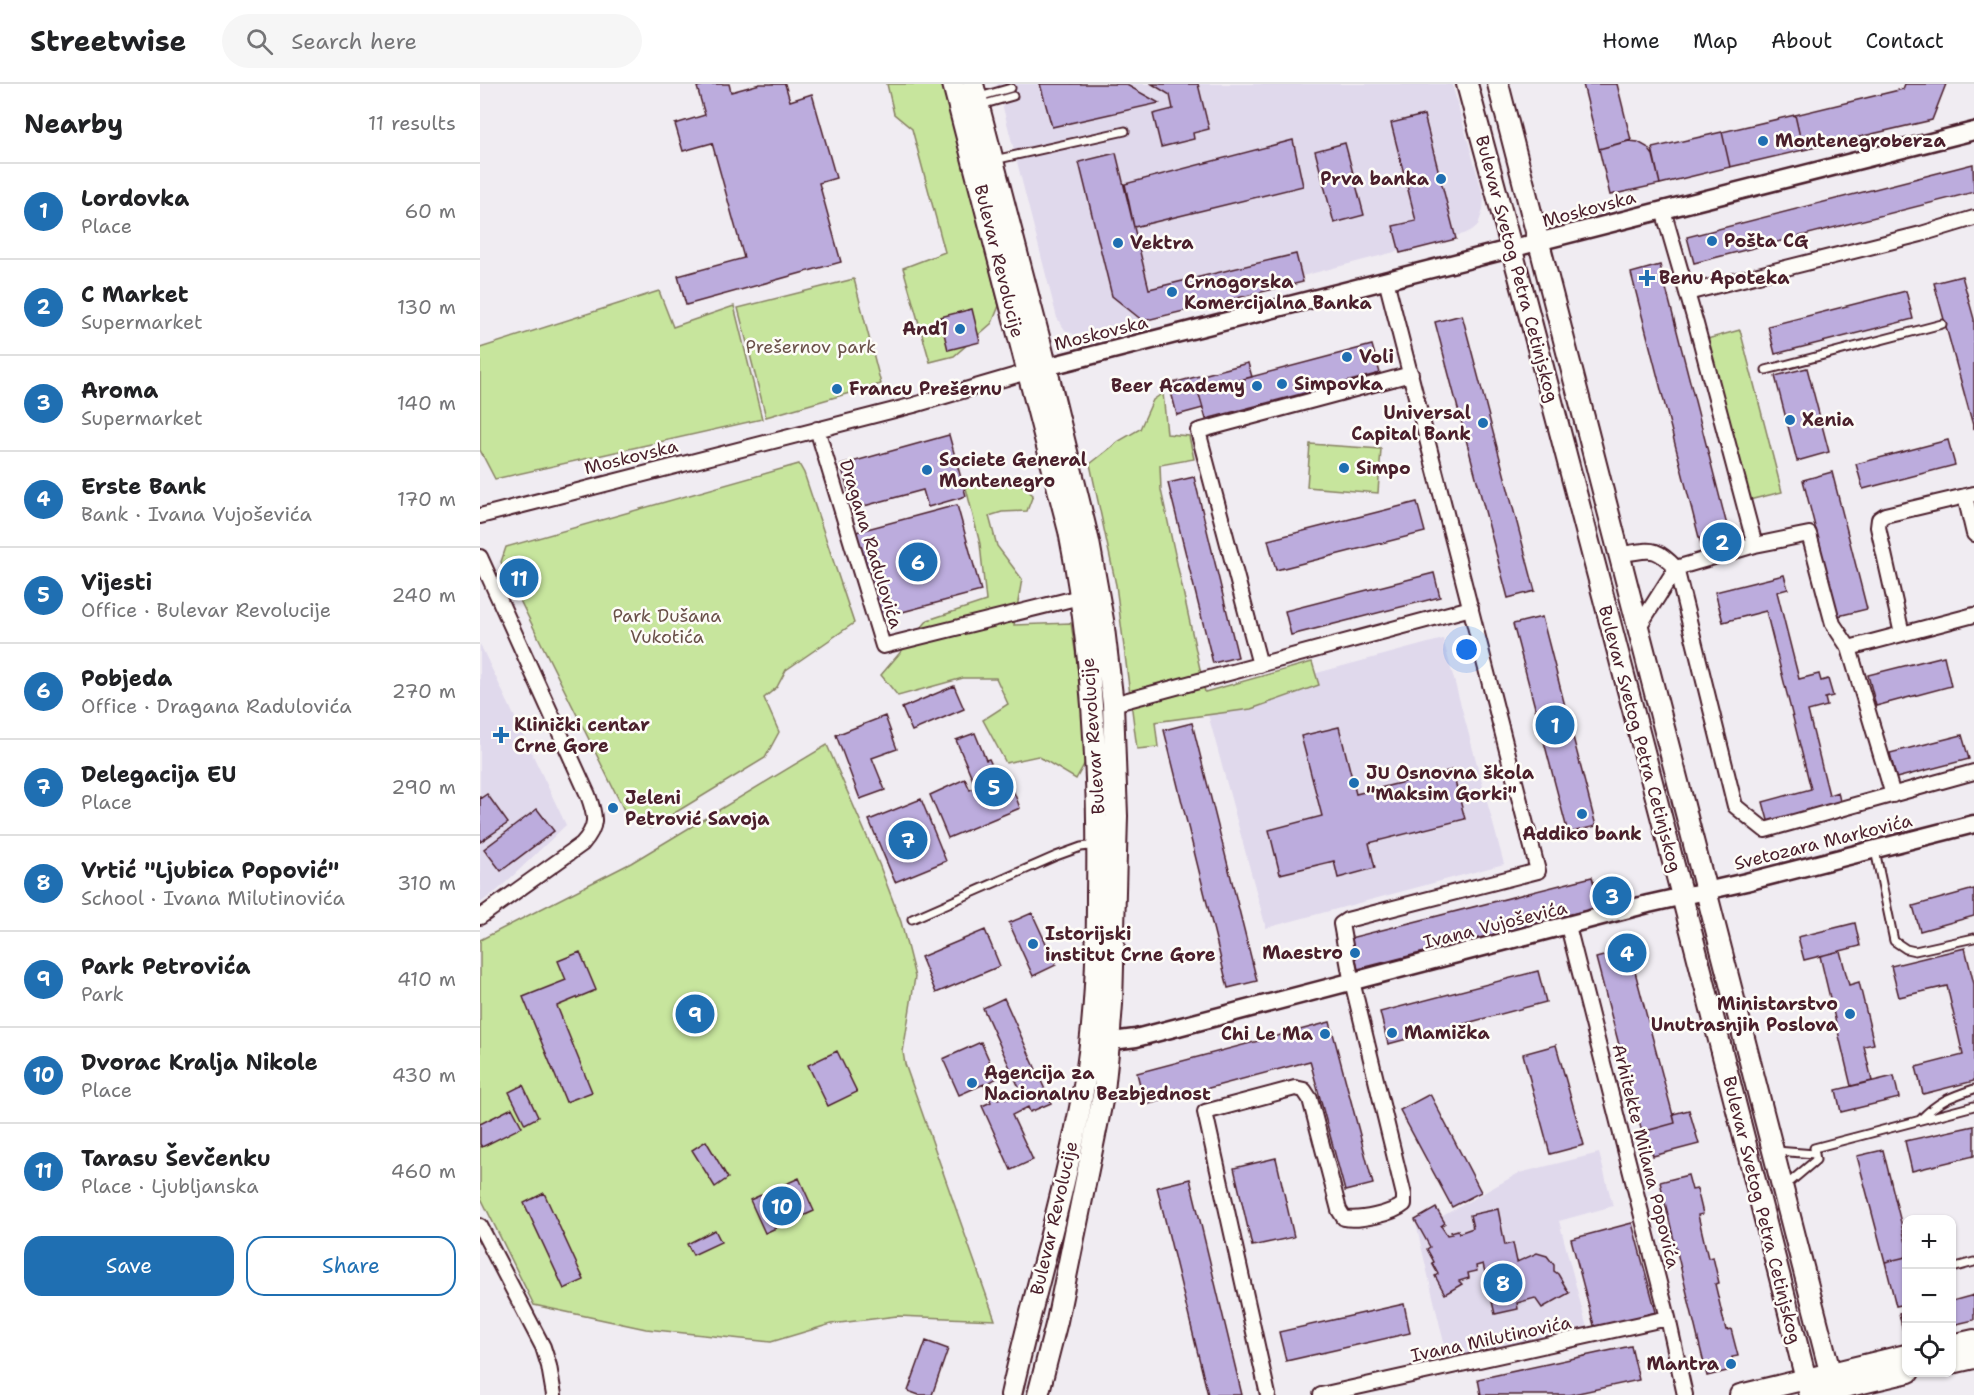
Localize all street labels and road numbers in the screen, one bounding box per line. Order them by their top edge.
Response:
street label: Bulevar Svetog Petra Cetinjskog [1470,133,1564,405]
street label: Bulevar Revolucije [968,182,1030,340]
street label: Moskovska [1540,185,1638,233]
street label: Moskovska [1052,310,1150,356]
street label: Moskovska [582,434,680,480]
street label: Dragana Radulovića [834,457,908,631]
street label: Bulevar Svetog Petra Cetinjskog [1593,603,1687,875]
street label: Bulevar Revolucije [1076,657,1110,815]
street label: Svetozara Markovića [1732,808,1914,876]
street label: Ivana Vujoševića [1421,896,1569,954]
street label: Arhitekte Milana Popovića [1606,1041,1686,1271]
street label: Bulevar Svetog Petra Cetinjskog [1717,1074,1807,1346]
street label: Bulevar Revolucije [1025,1139,1083,1297]
street label: Ivana Milutinovića [1408,1310,1574,1368]

